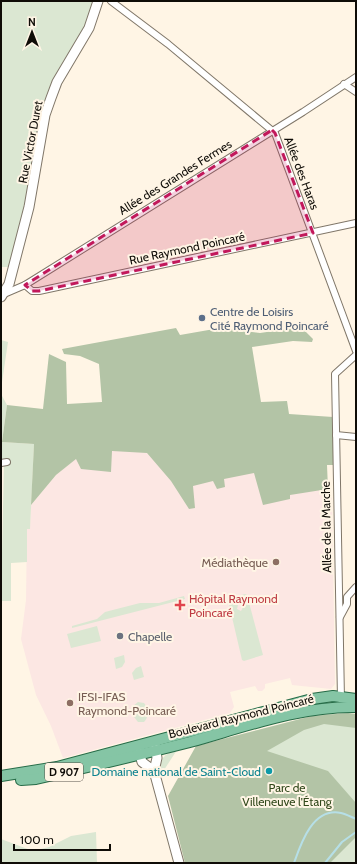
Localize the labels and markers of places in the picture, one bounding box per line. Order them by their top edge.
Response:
place label: Centre de Loisirs Cité Raymond Poincaré [210,304,329,333]
marker: Centre de Loisirs Cité Raymond Poincaré [197,313,207,323]
place label: Médiathèque [202,555,268,570]
marker: Médiathèque [271,557,281,567]
place label: Hôpital Raymond Poincaré [189,591,278,620]
marker: Hôpital Raymond Poincaré [174,599,186,611]
place label: Chapelle [128,629,172,644]
marker: Chapelle [115,631,125,641]
place label: IFSI-IFAS Raymond-Poincaré [78,689,176,718]
marker: IFSI-IFAS Raymond-Poincaré [65,698,75,708]
place label: Domaine national de Saint-Cloud [92,764,261,779]
marker: Domaine national de Saint-Cloud [264,766,274,776]

